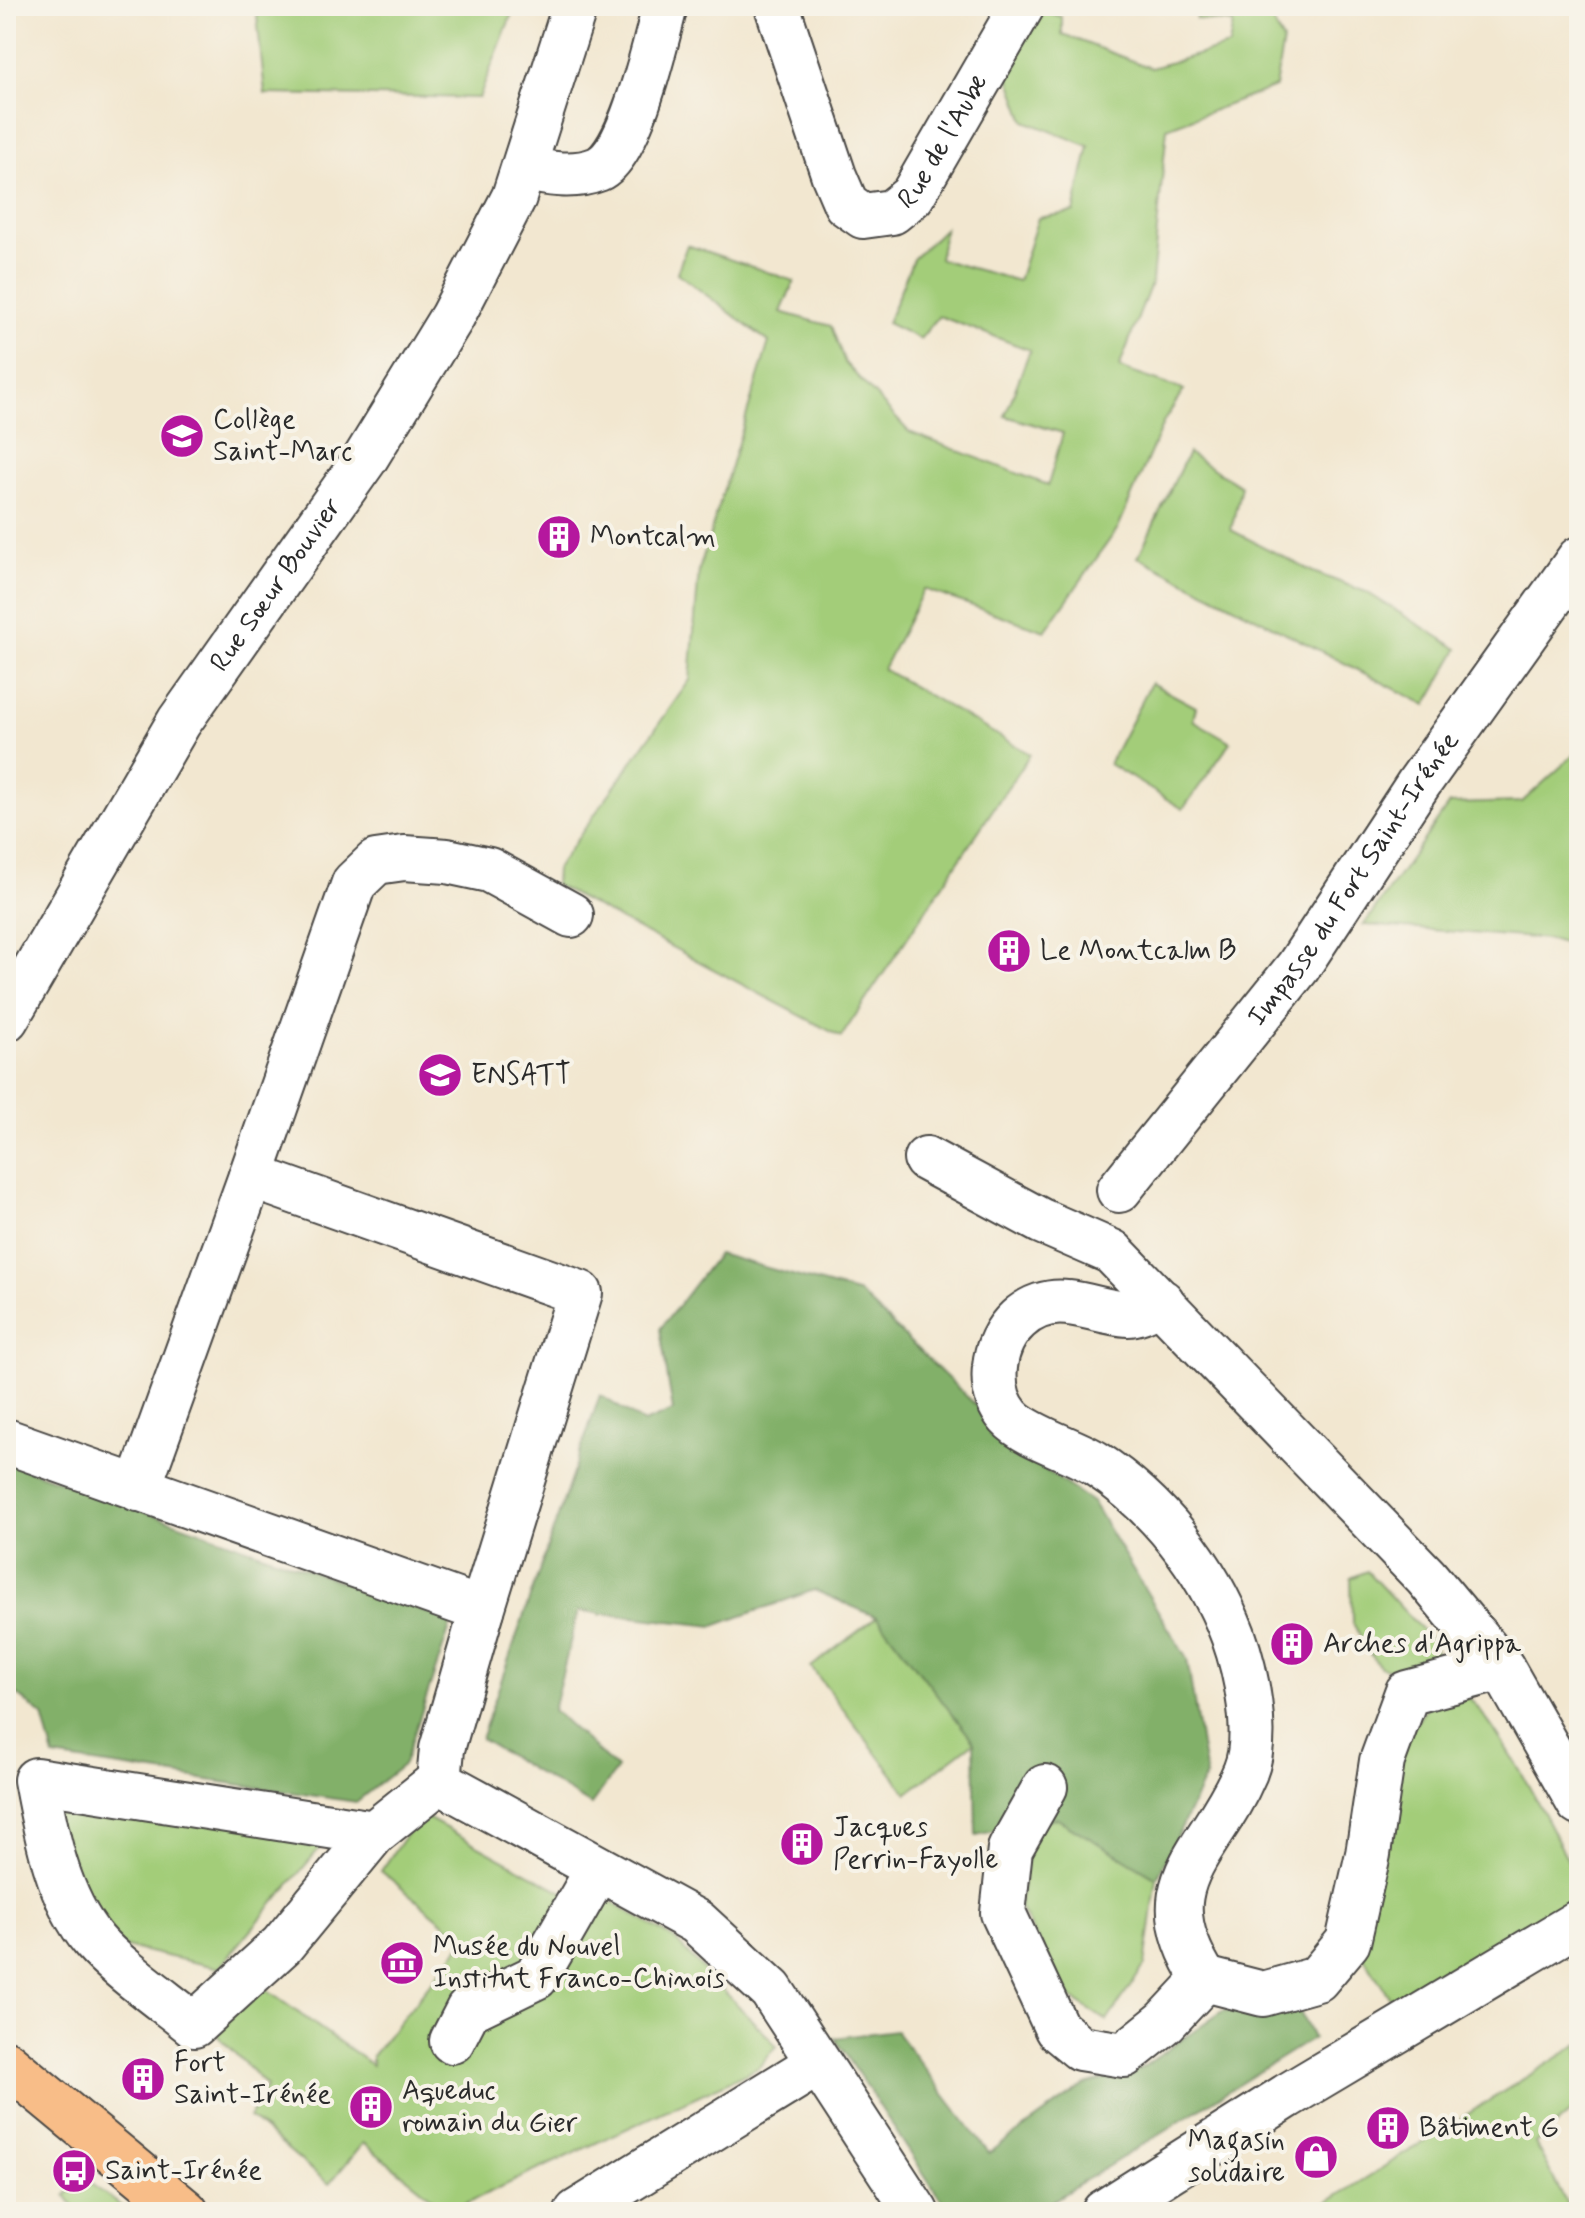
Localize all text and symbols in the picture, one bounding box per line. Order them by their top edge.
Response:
street label: Rue de l'Aube [890,67,997,218]
place label: Collège Saint-Marc [213,402,352,471]
school or university icon: Collège Saint-Marc [158,412,206,460]
street label: Rue Sœur Bouvier [202,490,351,679]
building icon: Montcalm [535,513,583,561]
place label: Montcalm [590,519,716,556]
street label: Impasse du Fort Saint-Irénée [1239,724,1468,1034]
building icon: Le Montcalm B [985,927,1033,975]
place label: Le Montcalm B [1040,933,1236,970]
school or university icon: ENSATT [416,1051,464,1099]
place label: ENSATT [471,1057,571,1094]
building icon: Arches d'Agrippa [1268,1620,1316,1668]
place label: Arches d'Agrippa [1323,1626,1521,1663]
place label: Jacques Perrin-Fayolle [833,1810,998,1879]
building icon: Jacques Perrin-Fayolle [778,1820,826,1868]
place label: Musée du Nouvel Institut Franco-Chinois [433,1929,725,1998]
museum icon: Musée du Nouvel Institut Franco-Chinois [378,1939,426,1987]
place label: Fort Saint-Irénée [174,2045,331,2114]
building icon: Fort Saint-Irénée [119,2055,167,2103]
place label: Aqueduc romain du Gier [402,2073,578,2142]
building icon: Aqueduc romain du Gier [347,2083,395,2131]
building icon: Bâtiment G [1364,2104,1412,2152]
place label: Bâtiment G [1419,2110,1559,2147]
place label: Magasin solidaire [1188,2123,1285,2192]
shop icon: Magasin solidaire [1292,2133,1340,2181]
bus stop icon: Saint-Irénée [50,2147,98,2195]
place label: Saint-Irénée [105,2153,262,2190]

